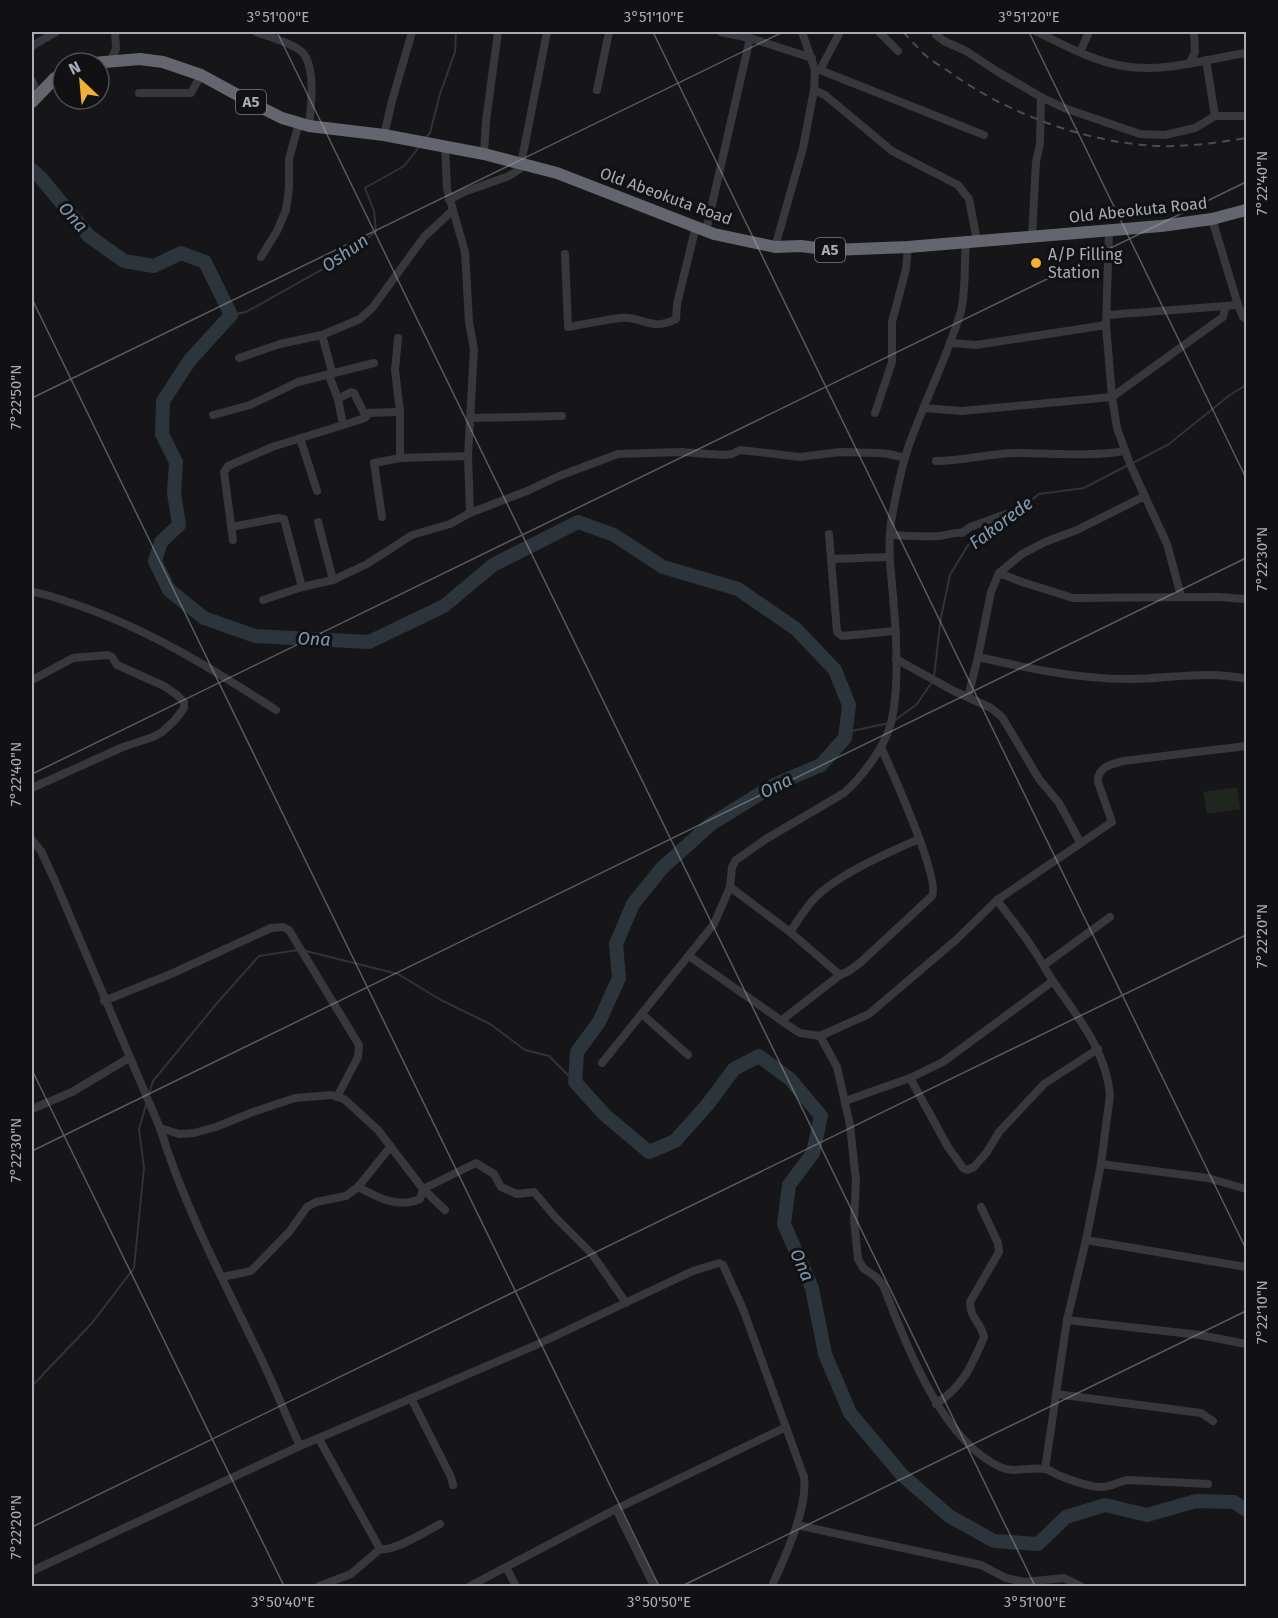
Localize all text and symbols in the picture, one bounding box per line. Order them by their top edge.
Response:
text: 3°51'00"E [247,8,309,26]
text: 3°51'10"E [624,8,684,26]
text: 3°51'20"E [998,8,1060,26]
north arrow [51,51,111,111]
text: N [66,57,84,79]
road number: A5 [236,90,266,114]
text: 7°22'40"N [1253,151,1271,215]
street label: Old Abeokuta Road [597,163,735,229]
street label: Old Abeokuta Road [1068,193,1208,227]
water label: Ona [54,197,92,237]
water label: Oshun [317,229,373,277]
road number: A5 [815,238,845,262]
place label: A/P Filling Station [1048,245,1123,282]
marker: A/P Filling Station [1029,256,1043,270]
text: 7°22'50"N [7,365,25,429]
water label: Fakorede [965,492,1037,554]
text: 7°22'30"N [1253,527,1271,591]
water label: Ona [297,627,331,651]
text: 7°22'40"N [7,742,25,806]
water label: Ona [756,769,796,803]
text: 7°22'20"N [1253,904,1271,968]
text: 7°22'30"N [7,1118,25,1182]
water label: Ona [785,1245,819,1285]
text: 7°22'10"N [1253,1280,1271,1344]
text: 7°22'20"N [7,1495,25,1559]
text: 3°50'40"E [251,1593,315,1611]
text: 3°50'50"E [627,1593,691,1611]
text: 3°51'00"E [1004,1593,1066,1611]

